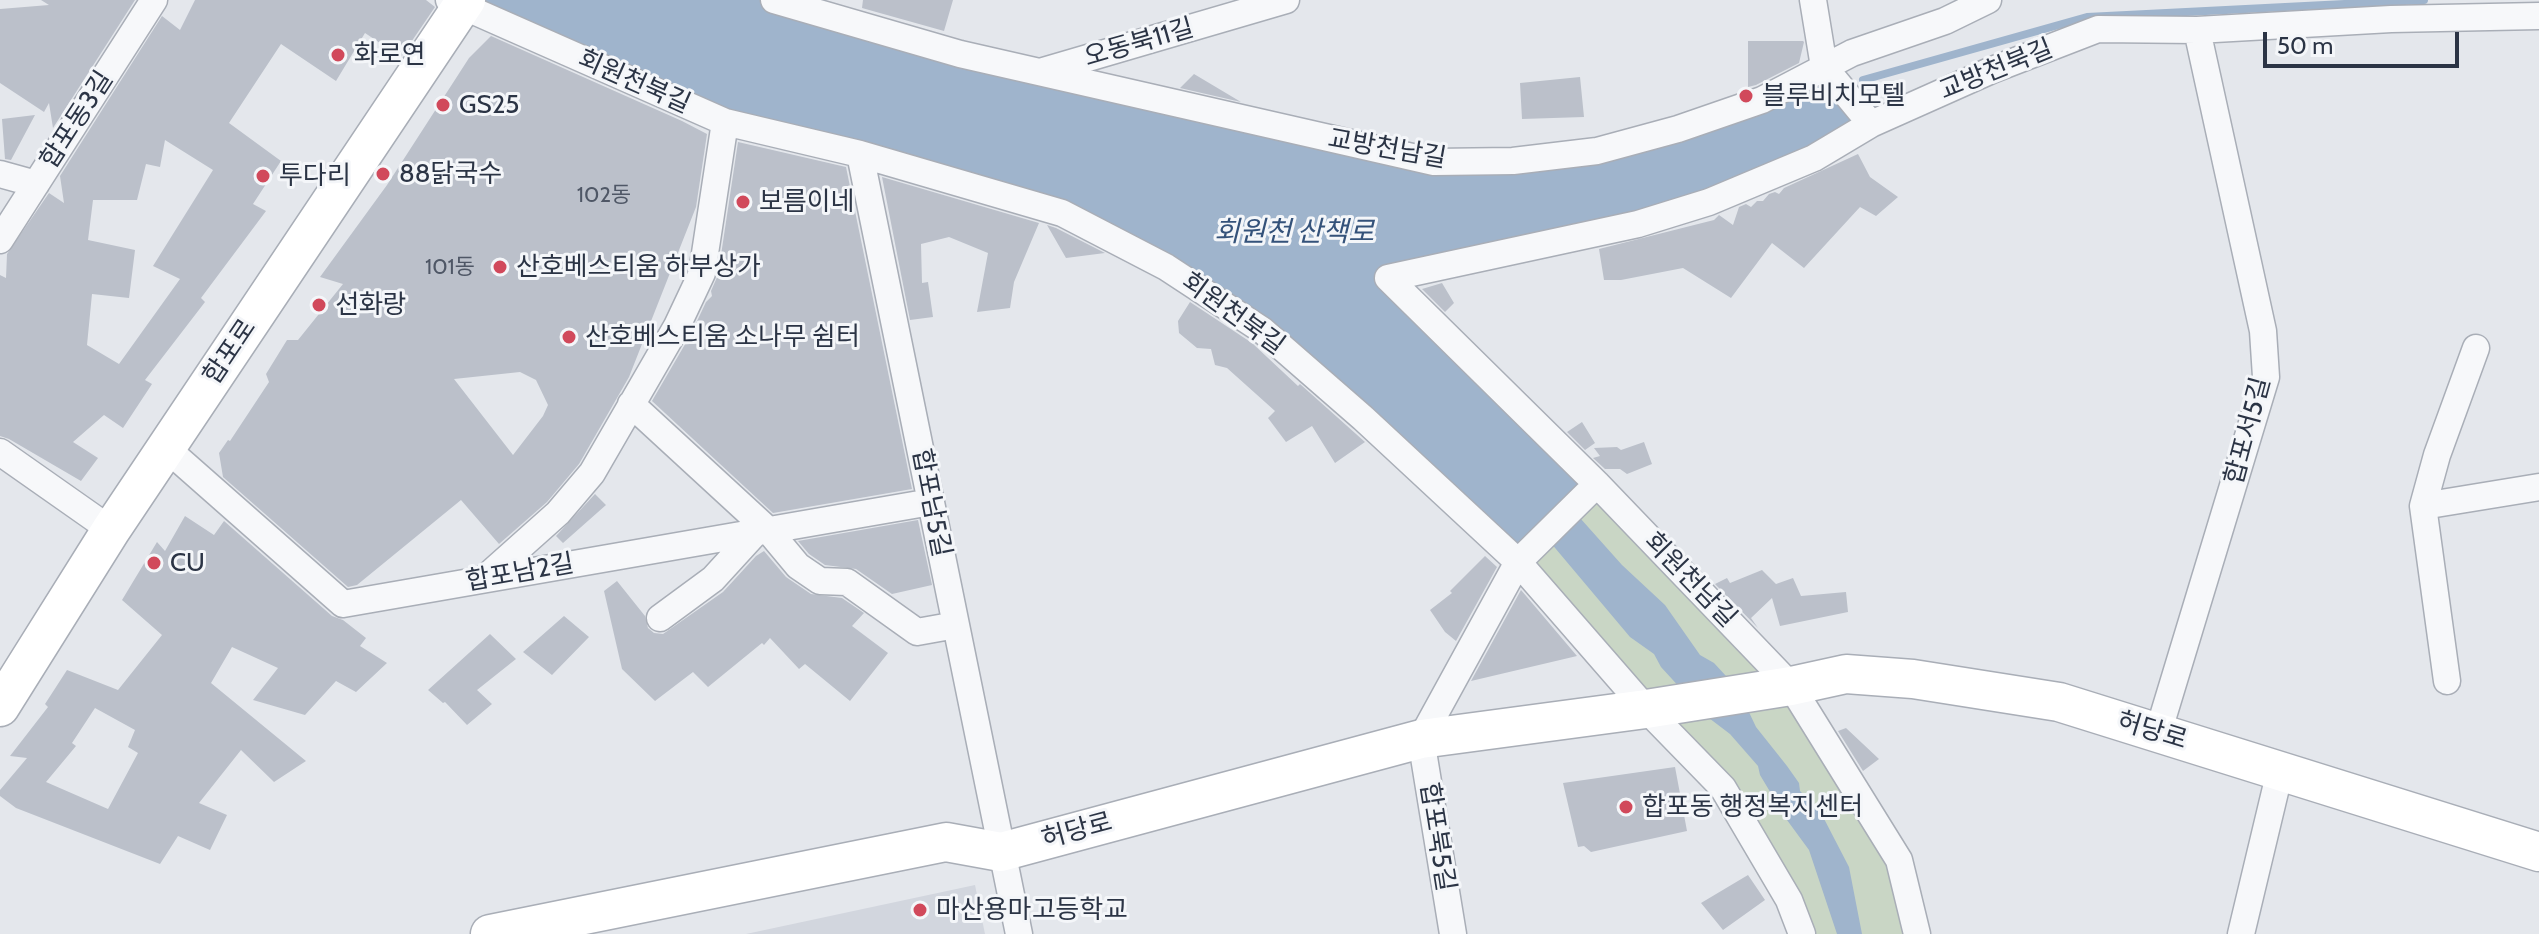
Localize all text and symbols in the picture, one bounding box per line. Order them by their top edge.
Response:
street label: 오동북11길 [1081,12,1197,74]
scale bar [2267,16,2463,66]
text: 50 m [2277,31,2333,60]
street label: 교방천북길 [1935,33,2057,107]
place label: 화로연 [354,39,426,71]
street label: 회원천북길 [573,43,695,121]
marker: 화로연 [329,46,347,64]
street label: 합포동3길 [34,65,120,175]
place label: 블루비치모텔 [1762,80,1906,112]
marker: 블루비치모텔 [1737,87,1755,105]
place label: GS25 [459,89,519,121]
marker: GS25 [434,96,452,114]
street label: 교방천남길 [1325,123,1449,175]
place label: 88닭국수 [399,158,502,190]
place label: 투다리 [279,160,351,192]
marker: 88닭국수 [374,165,392,183]
marker: 투다리 [254,167,272,185]
house number: 102동 [577,183,631,209]
place label: 보름이네 [759,186,855,218]
marker: 보름이네 [734,193,752,211]
water label: 회원천 산책로 [1214,216,1374,250]
place label: 산호베스티움 하부상가 [516,251,761,283]
house number: 101동 [425,255,475,281]
marker: 산호베스티움 하부상가 [491,258,509,276]
street label: 회원천북길 [1175,266,1291,362]
place label: 선화랑 [335,289,407,321]
marker: 선화랑 [310,296,328,314]
street label: 합포로 [197,314,263,390]
place label: 산호베스티움 소나무 쉼터 [585,321,860,353]
marker: 산호베스티움 소나무 쉼터 [560,328,578,346]
street label: 합포서5길 [2219,374,2277,488]
street label: 합포남5길 [905,446,957,560]
street label: 회원천남길 [1637,526,1743,634]
place label: CU [170,547,205,579]
street label: 합포남2길 [463,548,577,598]
marker: CU [145,554,163,572]
street label: 허당로 [2113,706,2191,756]
street label: 합포북5길 [1413,780,1461,894]
place label: 합포동 행정복지센터 [1642,791,1863,823]
marker: 합포동 행정복지센터 [1617,798,1635,816]
street label: 허당로 [1038,807,1116,855]
place label: 마산용마고등학교 [936,894,1127,926]
marker: 마산용마고등학교 [911,901,929,919]

